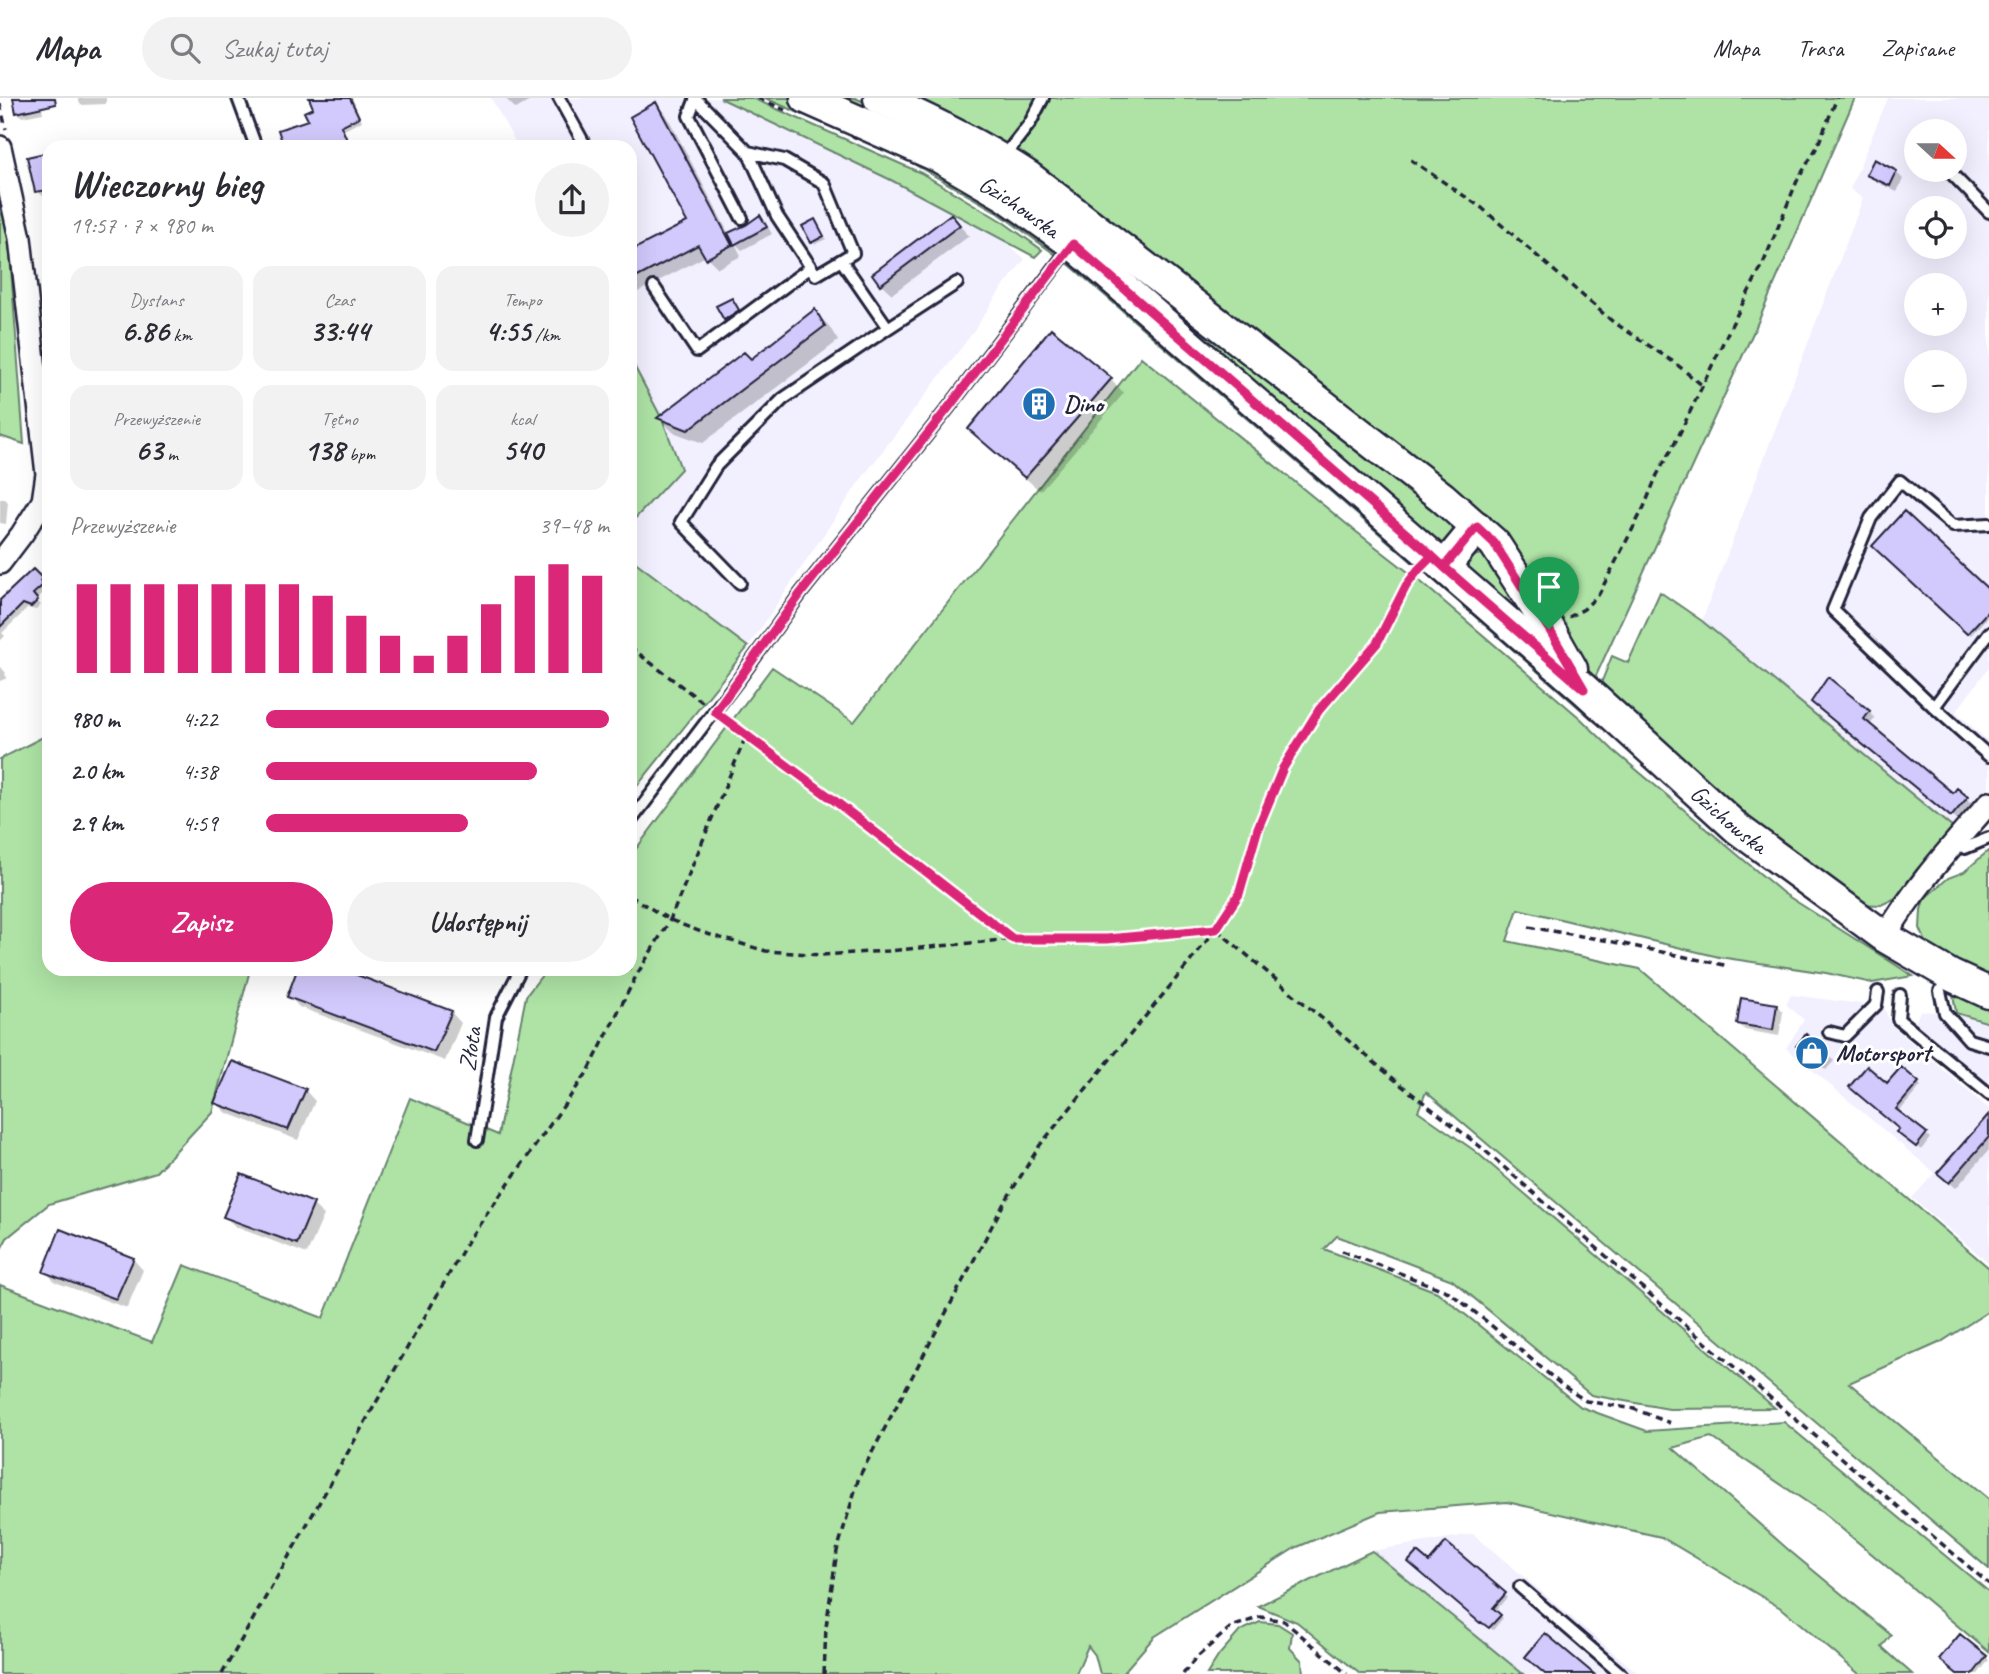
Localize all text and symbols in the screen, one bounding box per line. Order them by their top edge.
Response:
search box [142,17,632,80]
text: Mapa [35,27,100,69]
icon: search [166,29,204,67]
text: Szukaj tutaj [222,32,328,65]
text: Mapa [1713,33,1759,63]
text: Trasa [1797,33,1843,63]
text: Zapisane [1881,33,1954,63]
north arrow [1904,119,1967,182]
map controls [1904,119,1967,413]
text: Wieczorny bieg [70,161,262,208]
button: share [535,163,609,237]
street label: Gzichowska [974,169,1067,246]
button: locate [1904,196,1967,259]
text: 19:57 · 7 × 980 m [70,211,213,240]
button: + [1904,273,1967,336]
text: Dystans [130,288,183,312]
text: Czas [324,288,355,312]
text: Tempo [504,288,541,312]
text: 6.86 [121,312,169,350]
text: 33:44 [310,312,369,350]
text: 4:55 [485,312,531,350]
text: km [169,323,192,347]
text: /km [531,323,560,347]
button: − [1904,350,1967,413]
building icon: Dino [1020,385,1058,423]
place label: Dino [1064,389,1105,419]
text: Przewyższenie [113,407,200,431]
text: Tętno [321,407,358,431]
text: kcal [510,407,535,431]
text: 63 [135,431,163,469]
text: 138 [304,431,344,469]
text: 540 [502,431,543,469]
text: m [163,442,178,466]
text: bpm [344,442,375,466]
text: Przewyższenie [70,511,175,540]
text: 39–48 m [539,511,609,540]
pin [1519,557,1579,629]
icon: arrive [1530,568,1568,606]
text: 980 m [70,705,119,734]
text: 4:22 [182,705,218,734]
text: 2.0 km [70,757,124,786]
text: 4:38 [182,757,218,786]
street label: Gzichowska [1684,778,1775,862]
text: 2.9 km [70,809,123,838]
text: 4:59 [182,809,218,838]
button: Zapisz [70,882,333,962]
button: Udostępnij [347,882,609,962]
street label: Złota [452,1024,488,1073]
shop icon: Motorsport [1793,1034,1831,1072]
place label: Motorsport [1836,1038,1934,1068]

